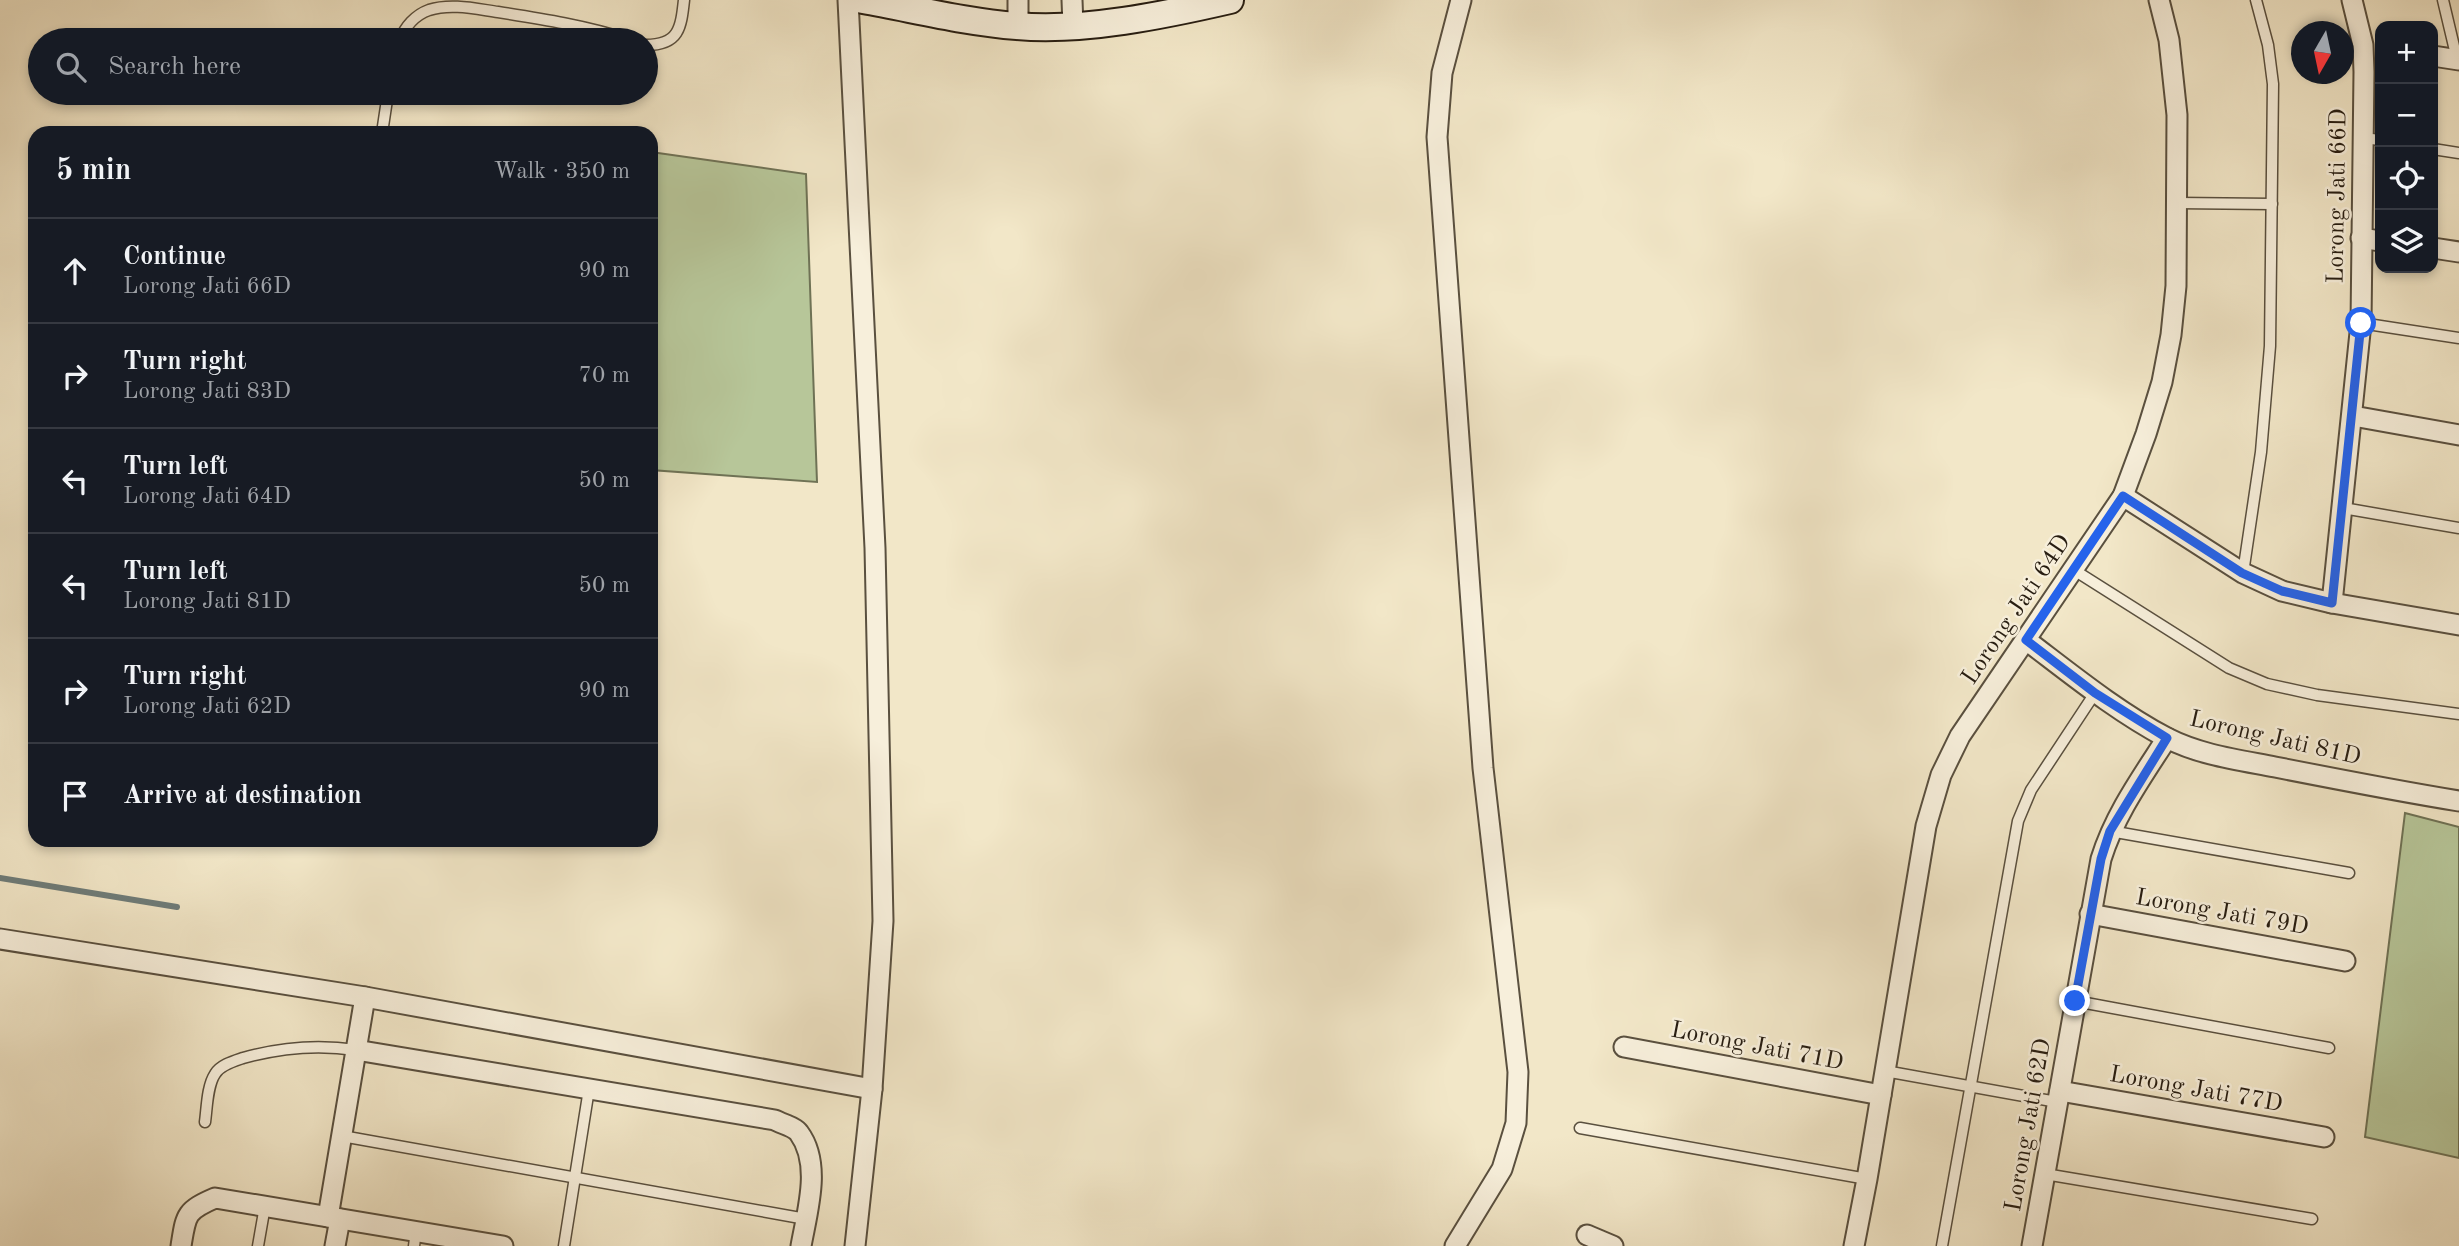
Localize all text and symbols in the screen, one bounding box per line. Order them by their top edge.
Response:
north arrow [2291,21,2354,84]
map controls [2375,21,2438,273]
button: + [2375,21,2438,84]
search box [28,28,658,105]
icon: search [52,48,90,86]
text: Search here [108,54,241,80]
button: − [2375,84,2438,147]
street label: Lorong Jati 66D [2324,108,2352,284]
button: locate [2375,147,2438,210]
text: 5 min [56,156,131,186]
text: Walk · 350 m [494,160,630,183]
button: layers [2375,210,2438,273]
text: Continue [123,244,226,270]
icon: ahead [56,252,94,290]
text: 90 m [579,259,630,282]
text: Lorong Jati 66D [123,275,291,298]
route start [2345,307,2376,338]
text: Turn right [123,349,246,375]
icon: right [56,357,94,395]
text: 70 m [579,364,630,387]
text: Lorong Jati 83D [123,380,291,403]
text: Turn left [123,454,228,480]
icon: left [56,462,94,500]
text: 50 m [579,469,630,492]
text: Lorong Jati 64D [123,485,291,508]
street label: Lorong Jati 64D [1958,531,2076,689]
text: Turn left [123,559,228,585]
icon: left [56,567,94,605]
text: 50 m [579,574,630,597]
text: Lorong Jati 81D [123,590,291,613]
text: Turn right [123,664,246,690]
icon: right [56,672,94,710]
text: 90 m [579,679,630,702]
text: Lorong Jati 62D [123,695,291,718]
street label: Lorong Jati 81D [2187,708,2363,770]
icon: arrive [56,777,94,815]
text: Arrive at destination [123,783,362,809]
street label: Lorong Jati 79D [2134,886,2310,940]
route end [2059,985,2090,1016]
street label: Lorong Jati 71D [1669,1018,1845,1076]
street label: Lorong Jati 62D [2002,1037,2056,1213]
street label: Lorong Jati 77D [2108,1063,2284,1117]

